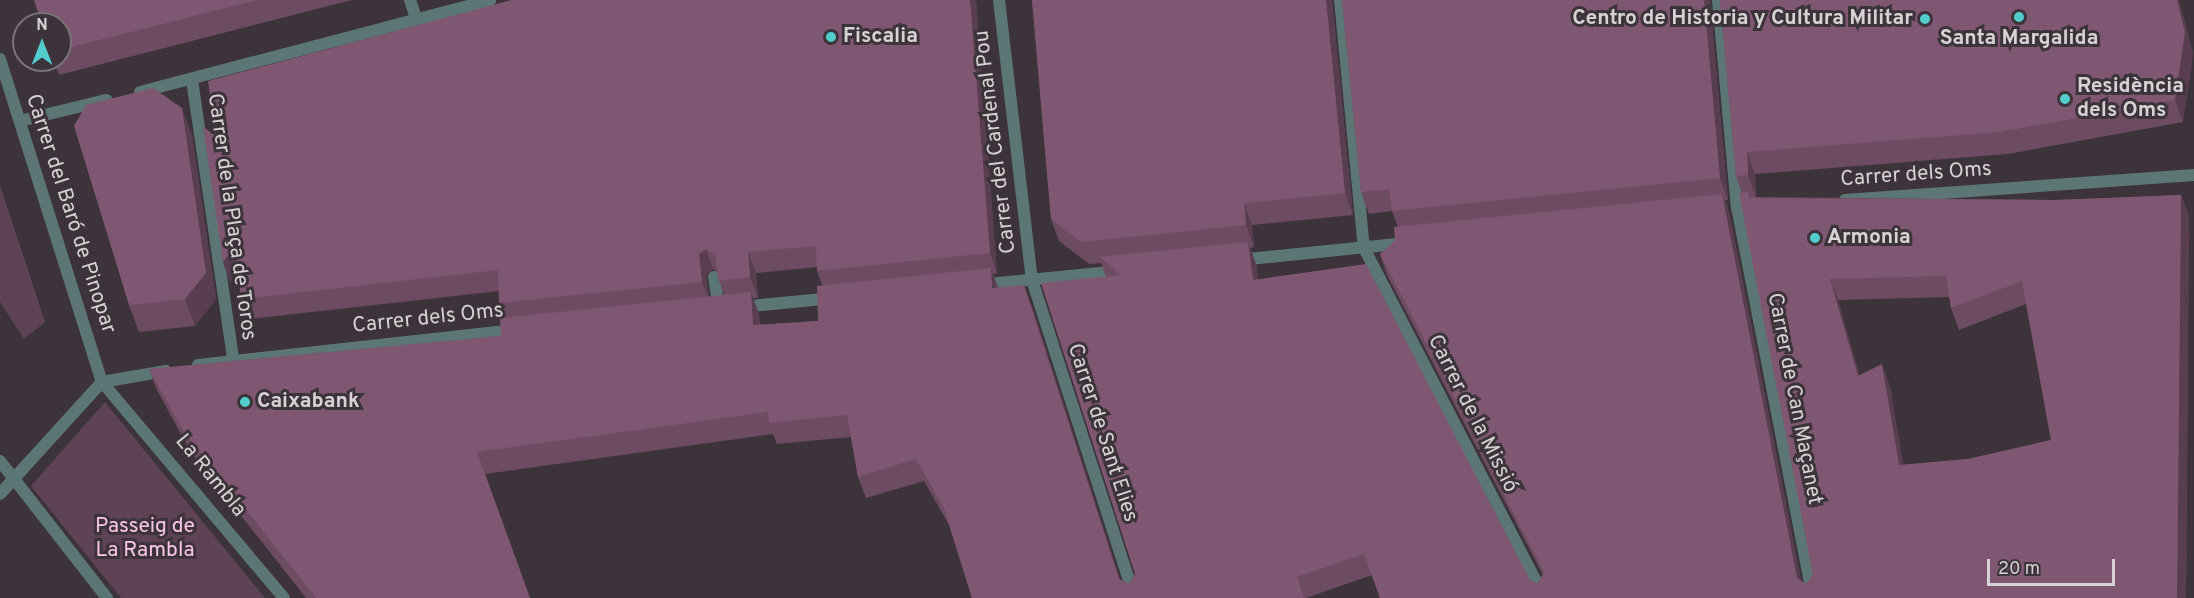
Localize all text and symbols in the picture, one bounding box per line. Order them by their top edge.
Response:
place label: Centro de Historia y Cultura Militar [1572,6,1913,32]
marker: Santa Margalida [2012,10,2026,24]
north arrow [12,12,72,72]
marker: Centro de Historia y Cultura Militar [1918,12,1932,26]
text: N [36,16,48,36]
place label: Fiscalia [843,24,918,50]
place label: Santa Margalida [1940,26,2098,52]
street label: Carrer del Cardenal Pou [970,29,1022,255]
marker: Fiscalia [824,30,838,44]
place label: Residència dels Oms [2077,74,2184,124]
street label: Carrer del Baró de Pinopar [19,91,121,337]
street label: Carrer de la Plaça de Toros [201,91,261,343]
marker: Residència dels Oms [2058,92,2072,106]
street label: Carrer dels Oms [1839,157,1993,193]
place label: Armonia [1827,225,1911,251]
marker: Armonia [1808,231,1822,245]
street label: Carrer de Can Maçanet [1761,291,1827,507]
street label: Carrer dels Oms [351,299,505,339]
street label: Carrer de la Missió [1421,331,1523,497]
street label: Carrer de Sant Elies [1061,341,1143,525]
place label: Caixabank [257,389,360,415]
marker: Caixabank [238,395,252,409]
street label: La Rambla [169,430,251,522]
park label: Passeig de La Rambla [95,514,195,564]
scale bar [1990,547,2118,585]
text: 20 m [1998,558,2040,581]

